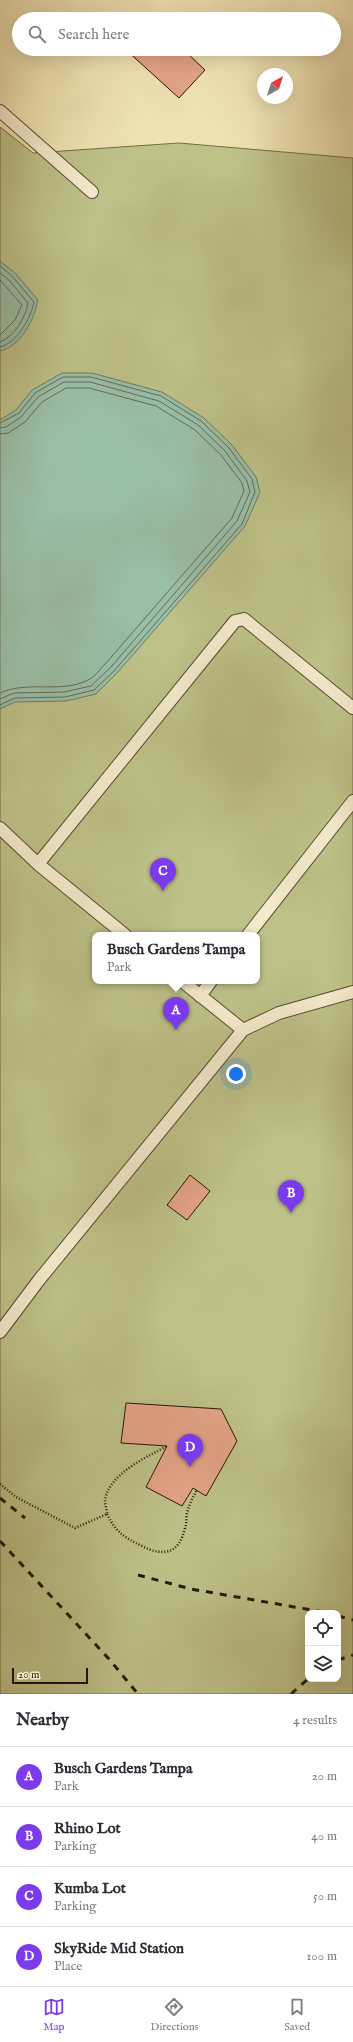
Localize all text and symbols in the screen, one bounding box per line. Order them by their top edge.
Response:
search box [12,12,341,56]
icon: search [26,23,48,45]
text: Search here [58,25,129,44]
north arrow [257,68,293,104]
pin: C [150,858,176,891]
popup [92,932,260,984]
text: Busch Gardens Tampa [107,940,245,959]
text: Park [107,959,131,976]
pin: A [163,997,189,1030]
your location [226,1064,246,1084]
pin: B [278,1180,304,1213]
pin: D [177,1434,203,1467]
map controls [305,1610,341,1682]
button: locate [305,1610,341,1646]
button: layers [305,1646,341,1682]
scale bar [12,1666,88,1685]
text: 20 m [18,1668,39,1682]
text: Nearby [16,1710,69,1731]
text: 4 results [293,1712,337,1729]
text: Busch Gardens Tampa [54,1759,192,1778]
text: A [25,1768,33,1785]
text: 20 m [312,1768,337,1785]
text: Park [54,1778,79,1795]
text: Rhino Lot [54,1819,121,1838]
text: B [25,1828,33,1845]
text: 40 m [311,1828,337,1845]
text: Parking [54,1838,96,1855]
text: Kumba Lot [54,1879,126,1898]
text: C [24,1888,34,1905]
text: 50 m [313,1888,337,1905]
text: Parking [54,1898,96,1915]
text: SkyRide Mid Station [54,1939,184,1958]
text: D [24,1948,34,1965]
text: 100 m [307,1948,337,1965]
text: Place [54,1958,82,1975]
tab: Map [43,1996,65,2034]
tab: Directions [151,1996,198,2034]
tab: Saved [284,1996,310,2034]

